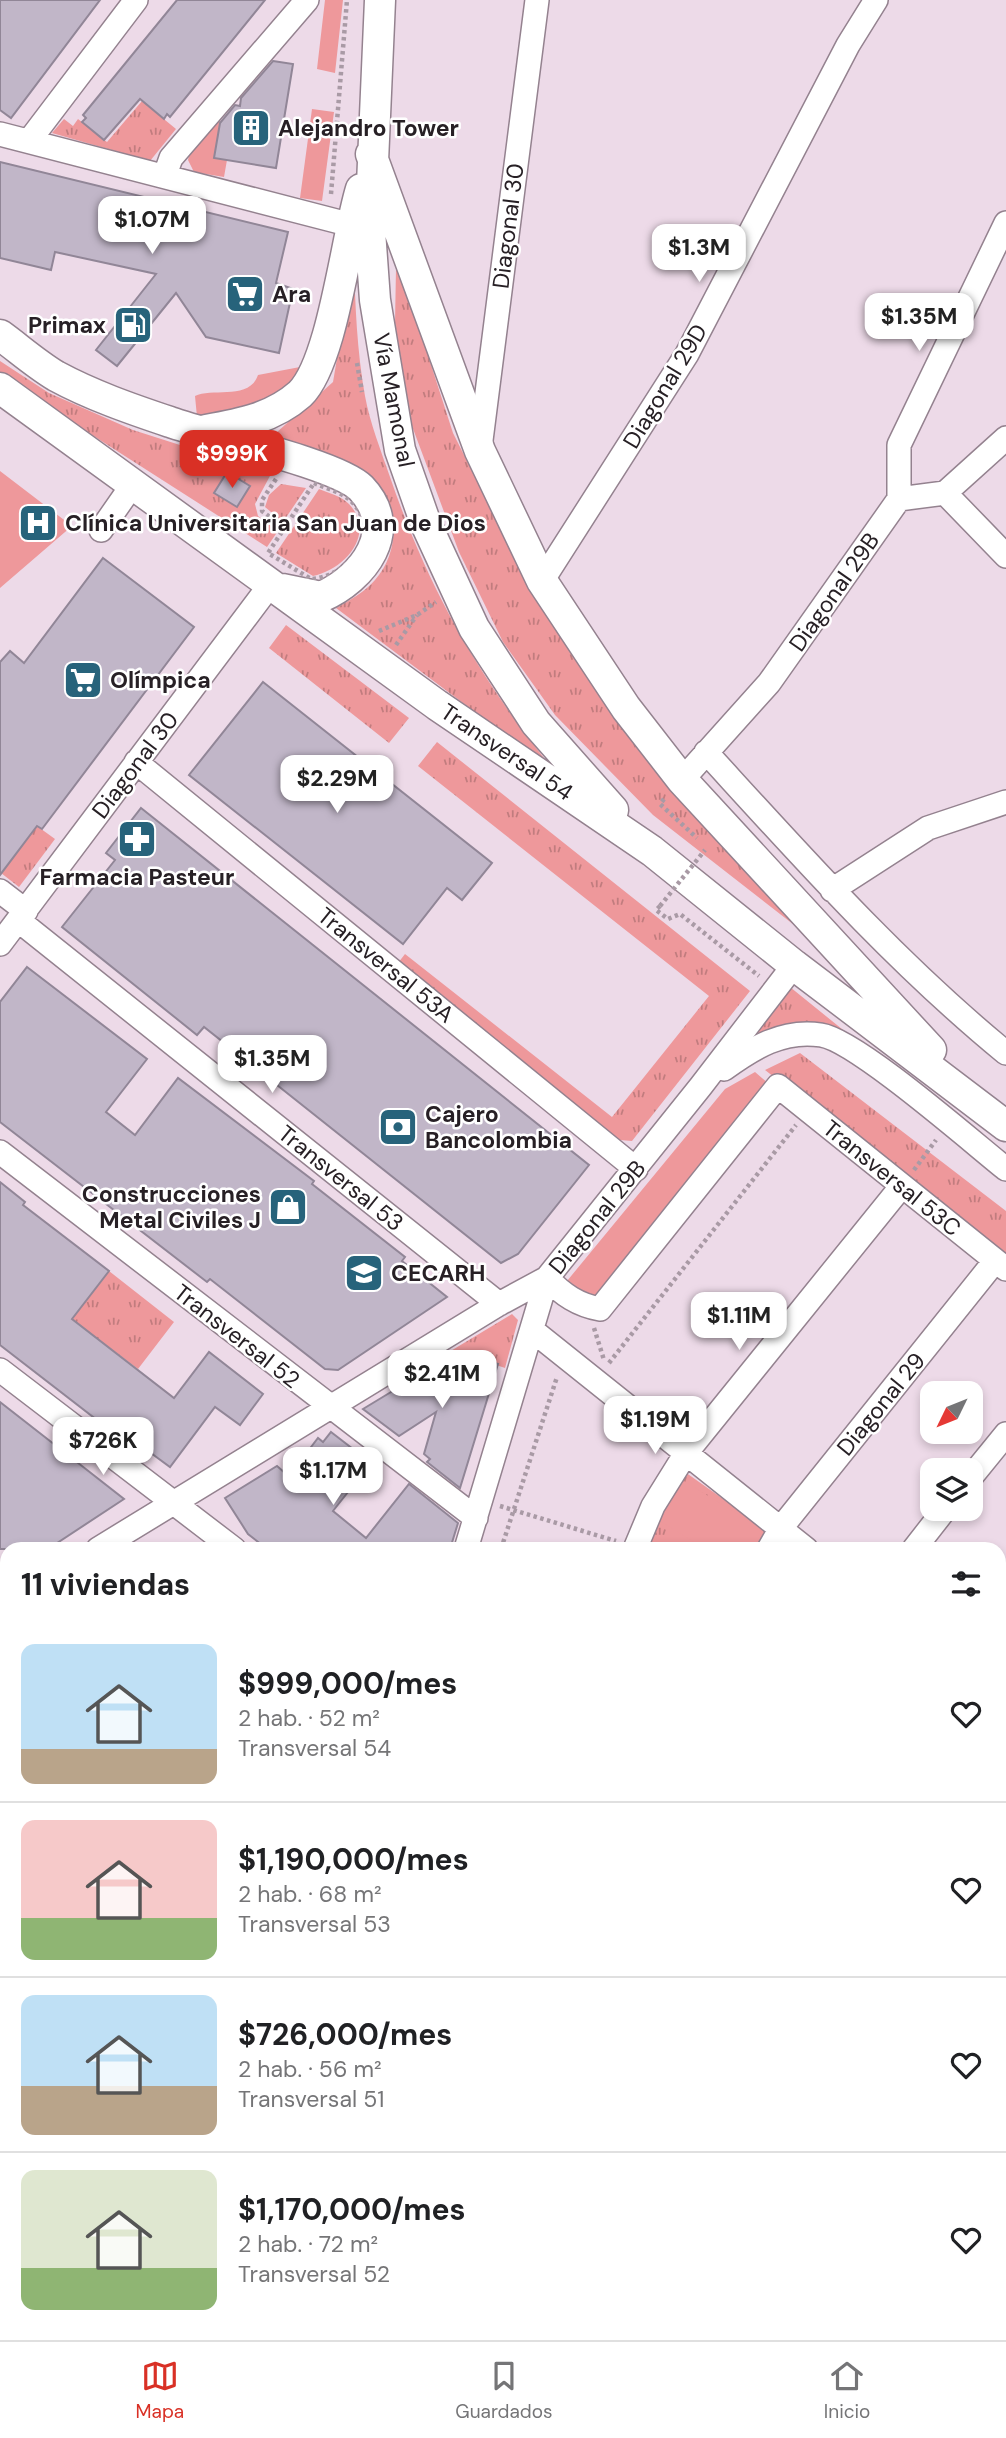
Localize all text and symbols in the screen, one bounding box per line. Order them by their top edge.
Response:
building icon: Alejandro Tower [230,107,272,149]
place label: Alejandro Tower [278,113,459,143]
street label: Diagonal 30 [485,162,531,290]
pin: $1.07M [95,196,209,256]
text: $1.07M [114,204,190,234]
pin: $1.3M [650,224,748,284]
text: $1.3M [668,232,730,262]
supermarket icon: Ara [224,273,266,315]
place label: Ara [272,279,311,309]
pin: $1.35M [862,294,976,353]
text: $1.35M [881,301,957,331]
fuel station icon: Primax [112,304,154,346]
place label: Primax [28,310,106,340]
street label: Diagonal 29D [616,318,714,454]
street label: Vía Mamonal [366,330,422,470]
pin: $999K [183,430,281,490]
text: $999K [196,438,268,468]
hospital icon: Clínica Universitaria San Juan de Dios [17,502,59,544]
place label: Clínica Universitaria San Juan de Dios [65,508,486,538]
street label: Diagonal 29B [782,527,886,657]
supermarket icon: Olímpica [62,659,104,701]
place label: Olímpica [110,665,211,695]
street label: Transversal 54 [435,697,579,807]
street label: Diagonal 30 [85,706,185,824]
pin: $2.29M [280,756,394,815]
text: $2.29M [296,763,378,793]
pharmacy icon: Farmacia Pasteur [116,818,158,860]
place label: Farmacia Pasteur [40,862,234,892]
street label: Transversal 53A [312,901,460,1029]
pin: $1.35M [215,1036,329,1095]
text: $1.35M [234,1043,310,1073]
place label: Cajero Bancolombia [425,1099,572,1155]
bank icon: Cajero Bancolombia [377,1106,419,1148]
street label: Transversal 53C [817,1113,967,1243]
street label: Transversal 53 [272,1118,410,1238]
street label: Diagonal 29B [542,1154,652,1280]
place label: Construcciones Metal Civiles J [82,1179,261,1235]
shop icon: Construcciones Metal Civiles J [267,1186,309,1228]
school or university icon: CECARH [343,1252,385,1294]
place label: CECARH [391,1258,485,1288]
street label: Transversal 52 [168,1277,306,1395]
pin: $1.11M [682,1292,796,1352]
text: $1.11M [707,1300,771,1330]
street label: Diagonal 29 [830,1346,932,1462]
pin: $2.41M [385,1350,499,1410]
text: $2.41M [404,1358,480,1388]
north arrow [920,1381,984,1444]
map controls [920,1381,983,1521]
pin: $1.19M [598,1396,712,1456]
text: $1.19M [620,1404,690,1434]
pin: $726K [54,1418,152,1477]
text: $726K [69,1425,137,1455]
pin: $1.17M [276,1448,390,1507]
text: $1.17M [299,1455,367,1485]
button: layers [920,1458,983,1521]
text: 11 viviendas [21,1565,190,1604]
icon: filters [947,1565,985,1603]
text: $999,000/mes [238,1664,457,1703]
icon: home [77,1672,161,1756]
icon: heart [947,1695,985,1733]
text: 2 hab. · 52 m² [238,1703,380,1733]
text: Transversal 54 [238,1733,391,1763]
text: $1,190,000/mes [238,1840,469,1879]
icon: home [77,1848,161,1932]
icon: heart [947,1871,985,1909]
text: 2 hab. · 68 m² [238,1879,381,1909]
text: Transversal 53 [238,1909,391,1939]
text: $726,000/mes [238,2015,452,2054]
icon: home [77,2023,161,2107]
icon: heart [947,2046,985,2084]
text: 2 hab. · 56 m² [238,2054,382,2084]
text: Transversal 51 [238,2084,384,2114]
text: $1,170,000/mes [238,2190,466,2229]
icon: home [77,2198,161,2282]
icon: heart [947,2221,985,2259]
text: 2 hab. · 72 m² [238,2229,378,2259]
text: Transversal 52 [238,2259,390,2289]
tab: Mapa [136,2357,184,2424]
tab: Guardados [455,2357,553,2424]
tab: Inicio [824,2357,870,2424]

